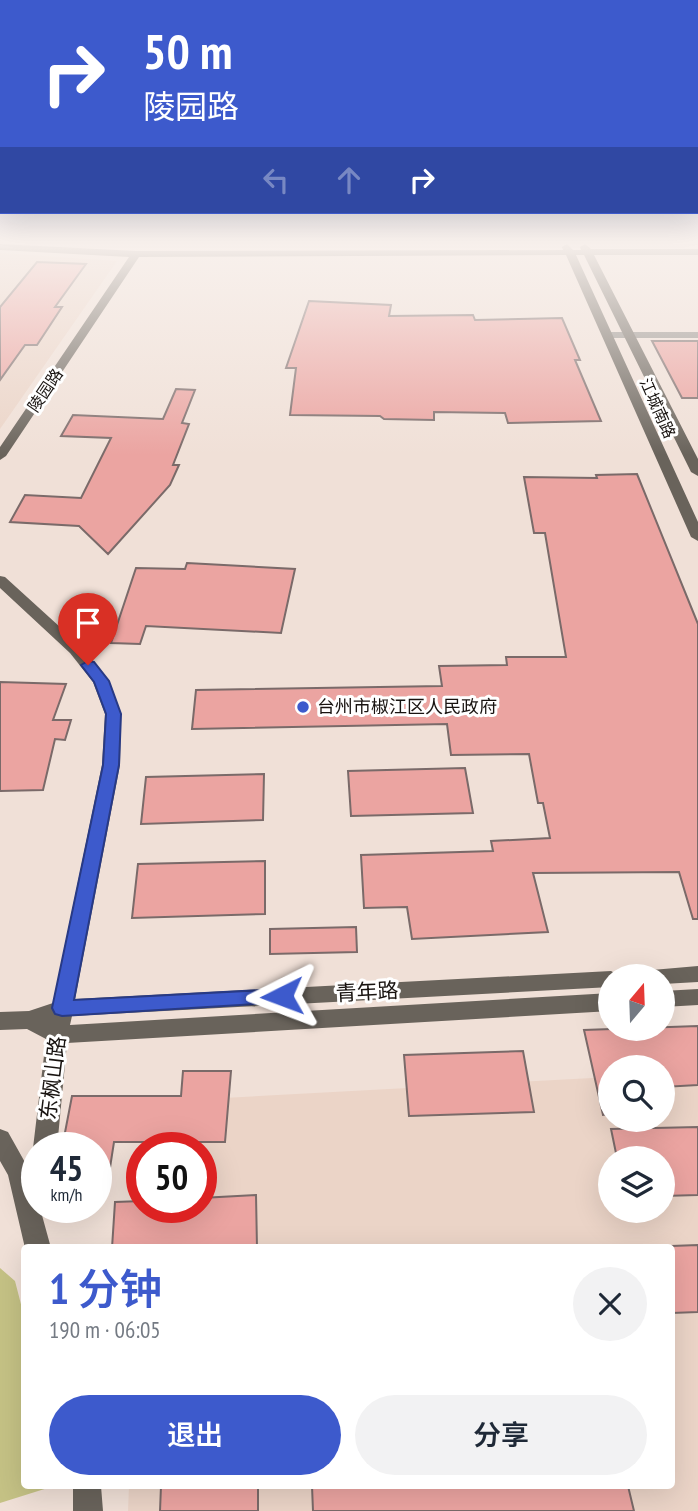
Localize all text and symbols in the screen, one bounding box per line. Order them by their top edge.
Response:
text: 50 m [143,19,232,83]
icon: right [28,28,119,119]
text: 陵园路 [143,85,239,127]
icon: left [257,161,295,199]
icon: ahead [330,161,368,199]
icon: right [403,161,441,199]
street label: 陵园路 [23,365,67,415]
street label: 江城南路 [636,375,680,441]
pin [58,593,118,665]
icon: arrive [69,604,107,642]
place label: 台州市椒江区人民政府 [317,695,497,718]
marker: 台州市椒江区人民政府 [295,699,311,715]
position arrow [245,959,319,1033]
north arrow [598,964,676,1041]
map controls [598,964,675,1223]
street label: 青年路 [335,976,399,1007]
street label: 东枫山路 [34,1035,71,1121]
button: search [598,1055,675,1132]
speed limit sign: 50 [126,1132,217,1223]
text: 45 [50,1145,83,1191]
button: layers [598,1146,675,1223]
text: km/h [51,1183,82,1206]
text: 1 分钟 [49,1261,162,1316]
button: close [573,1267,647,1341]
text: 190 m · 06:05 [49,1315,161,1344]
button: 退出 [49,1395,341,1475]
button: 分享 [355,1395,647,1475]

